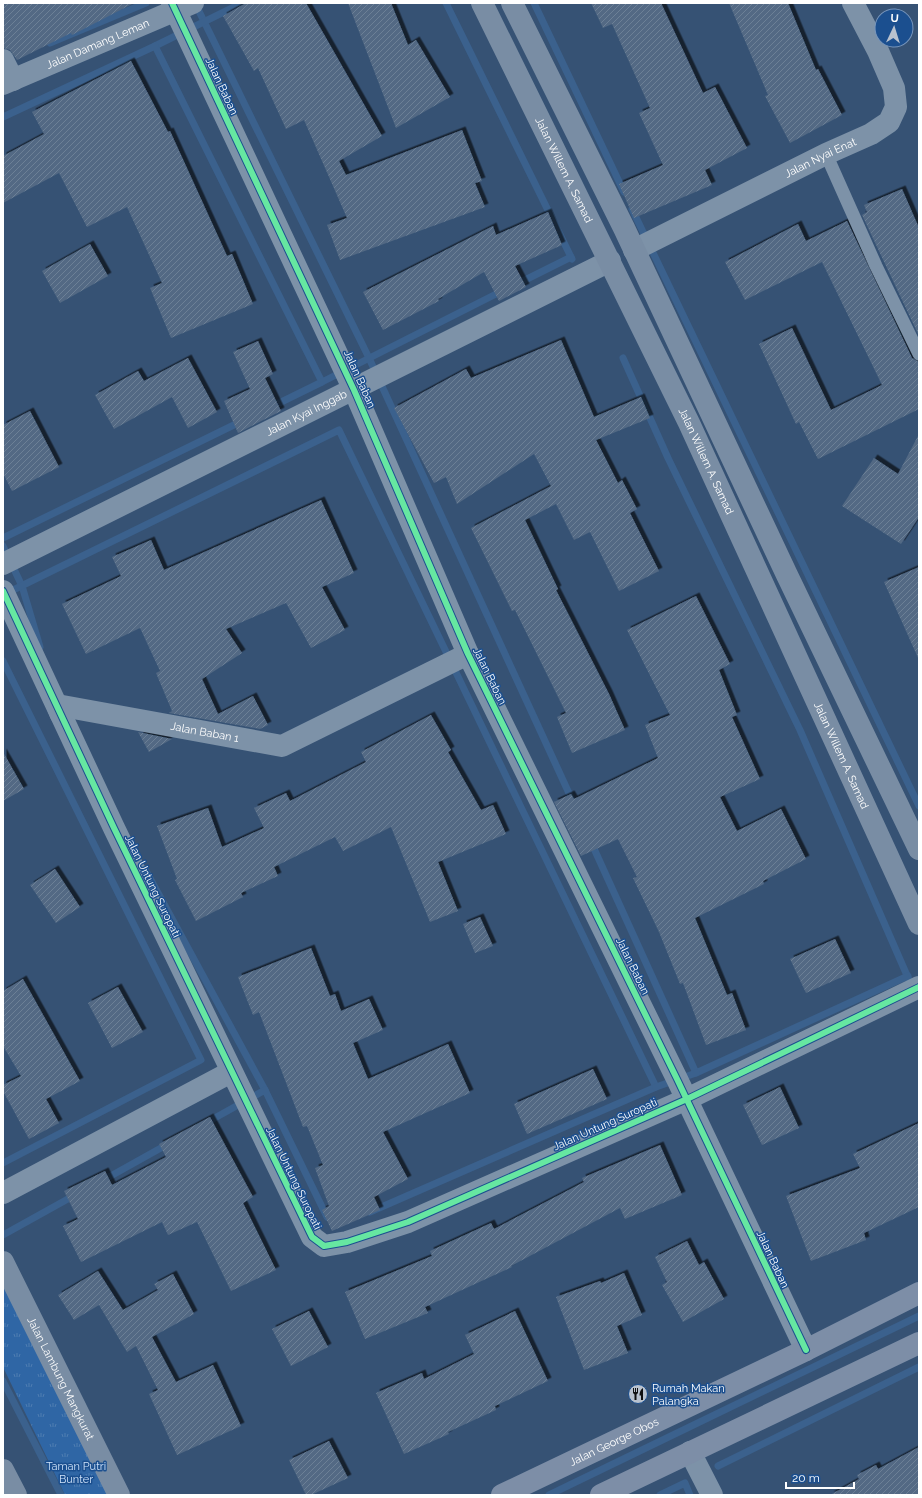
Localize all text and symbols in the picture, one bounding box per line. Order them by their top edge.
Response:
north arrow [874,8,914,48]
text: U [890,12,899,25]
street label: Jalan Damang Leman [44,16,151,72]
street label: Jalan Baban [203,55,241,117]
street label: Jalan Willem A. Samad [532,115,595,225]
street label: Jalan Nyai Enat [783,135,859,181]
street label: Jalan Baban [341,348,378,410]
street label: Jalan Kyai Inggab [264,387,349,439]
street label: Jalan Willem A. Samad [676,406,736,517]
street label: Jalan Baban [470,646,509,707]
street label: Jalan Willem A. Samad [811,700,871,811]
street label: Jalan Baban 1 [169,720,240,745]
street label: Jalan Untung Suropati [122,833,183,940]
street label: Jalan Baban [613,936,652,997]
street label: Jalan Untung Suropati [551,1096,659,1153]
street label: Jalan Untung Suropati [263,1125,324,1232]
street label: Jalan Baban [754,1228,792,1290]
street label: Jalan Lambung Mangkurat [24,1315,97,1443]
place label: Rumah Makan Palangka [652,1382,725,1408]
restaurant icon: Rumah Makan Palangka [627,1383,649,1405]
street label: Jalan George Obos [568,1415,661,1469]
park label: Taman Putri Bunter [46,1460,106,1486]
scale bar [786,1464,854,1490]
text: 20 m [792,1471,820,1485]

